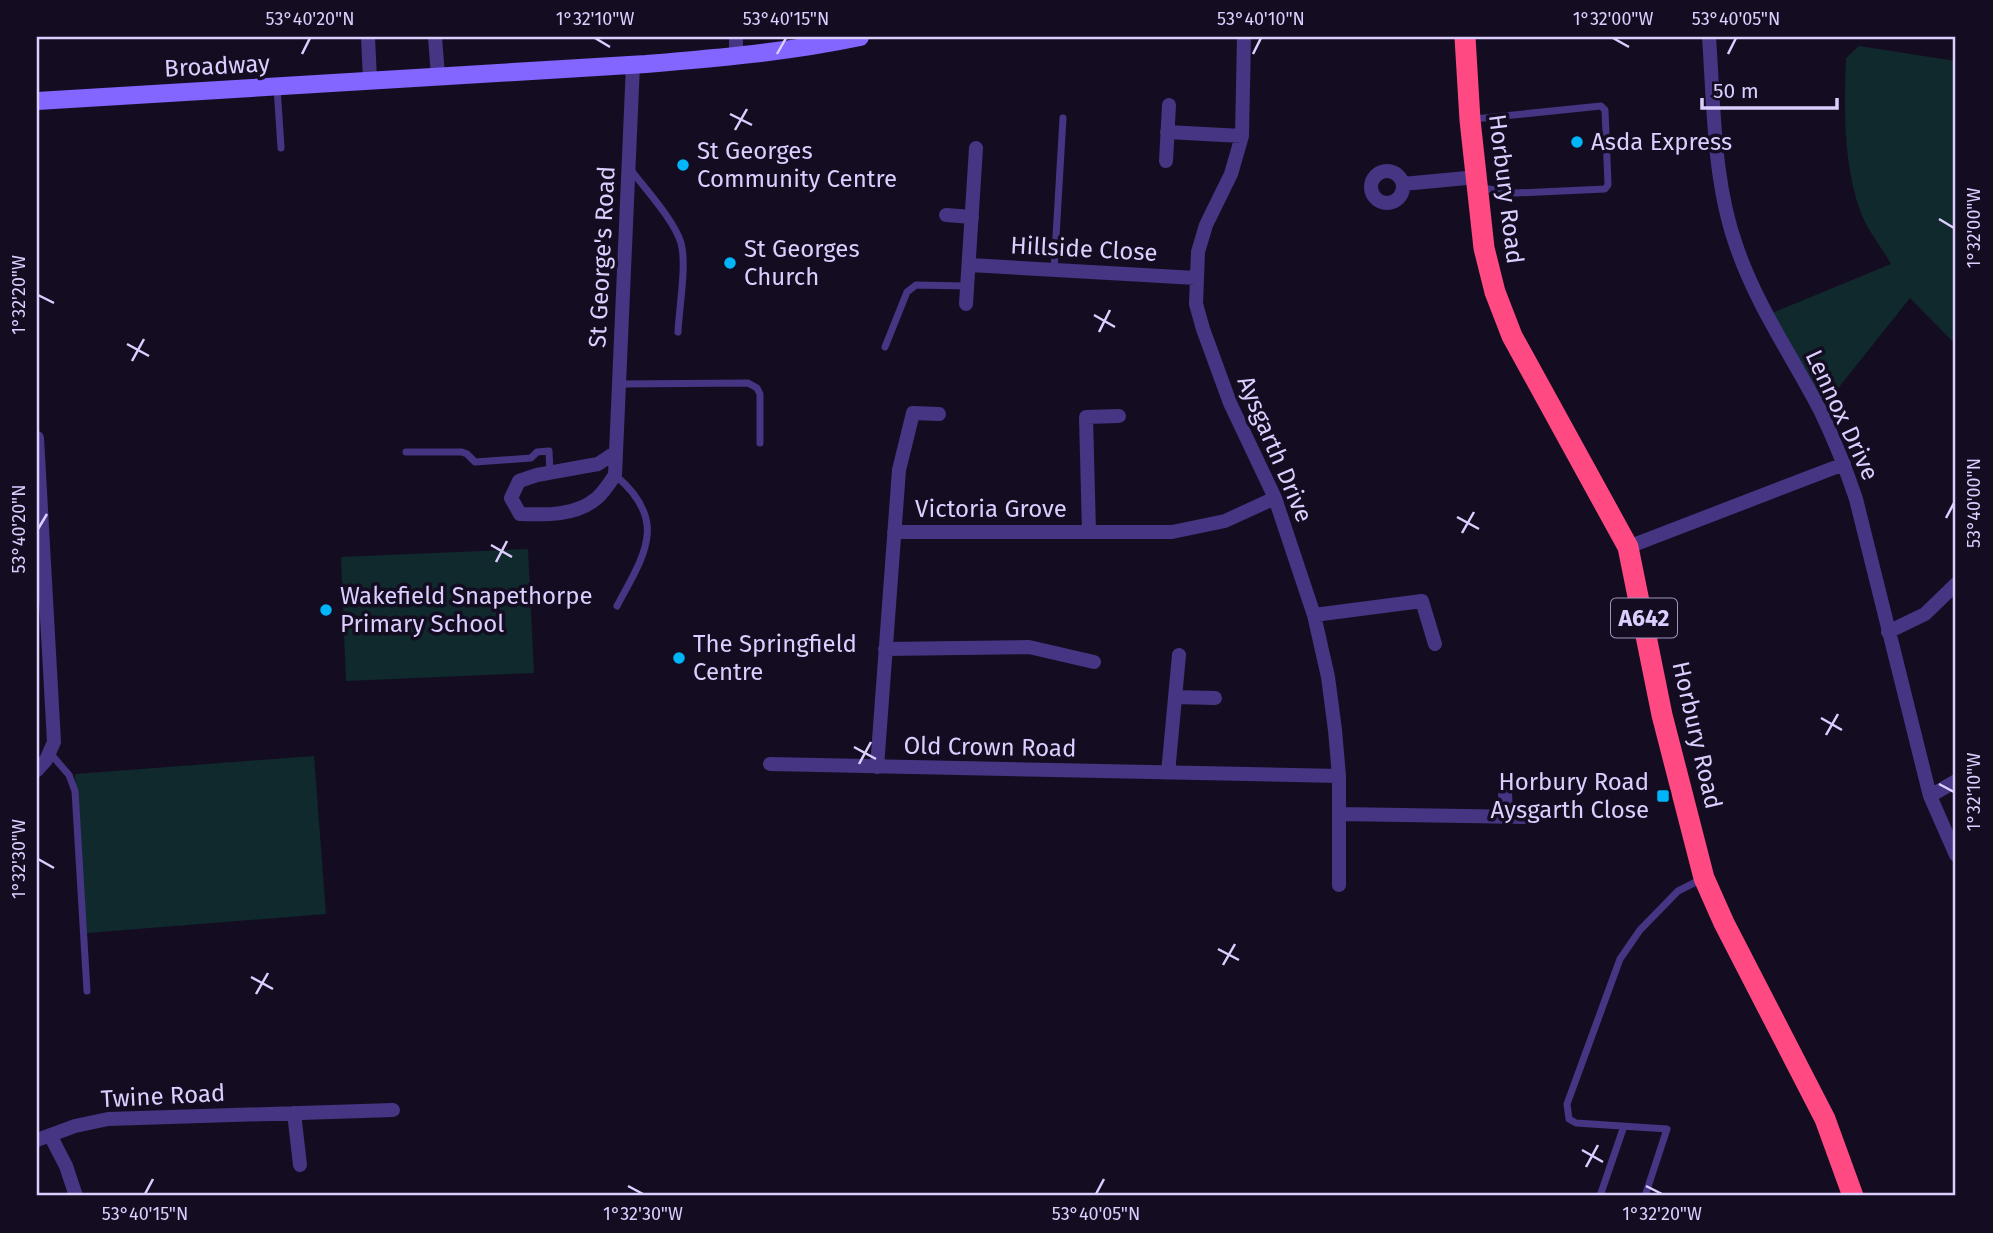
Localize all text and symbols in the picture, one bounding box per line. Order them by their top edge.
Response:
text: 53°40'20"N [266,8,354,30]
text: 1°32'10"W [556,8,634,30]
text: 53°40'15"N [743,8,829,30]
text: 53°40'10"N [1217,8,1305,30]
text: 1°32'00"W [1573,8,1653,30]
text: 53°40'05"N [1692,8,1780,30]
street label: Broadway [163,49,271,83]
scale bar [1702,66,1837,110]
text: 50 m [1713,78,1759,104]
street label: Horbury Road [1483,113,1529,265]
place label: Asda Express [1591,128,1732,156]
marker: Asda Express [1569,134,1585,150]
place label: St Georges Community Centre [697,137,897,193]
marker: St Georges Community Centre [675,157,691,173]
street label: St George's Road [583,165,621,349]
text: 1°32'00"W [1963,188,1985,268]
street label: Hillside Close [1010,231,1158,267]
place label: St Georges Church [744,235,860,291]
text: 1°32'20"W [8,255,30,335]
marker: St Georges Church [722,255,738,271]
street label: Lennox Drive [1800,345,1884,485]
street label: Aysgarth Drive [1232,372,1318,526]
text: 53°40'00"N [1963,458,1985,548]
text: 53°40'20"N [8,485,30,573]
street label: Victoria Grove [915,495,1067,523]
place label: Wakefield Snapethorpe Primary School [340,582,593,638]
road number: A642 [1611,598,1677,638]
marker: Wakefield Snapethorpe Primary School [318,602,334,618]
place label: The Springfield Centre [693,630,857,686]
marker: The Springfield Centre [671,650,687,666]
street label: Horbury Road [1666,658,1728,812]
street label: Old Crown Road [903,731,1077,763]
text: 1°32'10"W [1963,753,1985,831]
place label: Horbury Road Aysgarth Close [1491,768,1649,824]
marker: Horbury Road Aysgarth Close [1655,788,1671,804]
text: 1°32'30"W [8,819,30,899]
street label: Twine Road [100,1079,226,1113]
text: 53°40'15"N [102,1203,188,1225]
text: 1°32'30"W [603,1203,683,1225]
text: 53°40'05"N [1052,1203,1140,1225]
text: 1°32'20"W [1622,1203,1702,1225]

